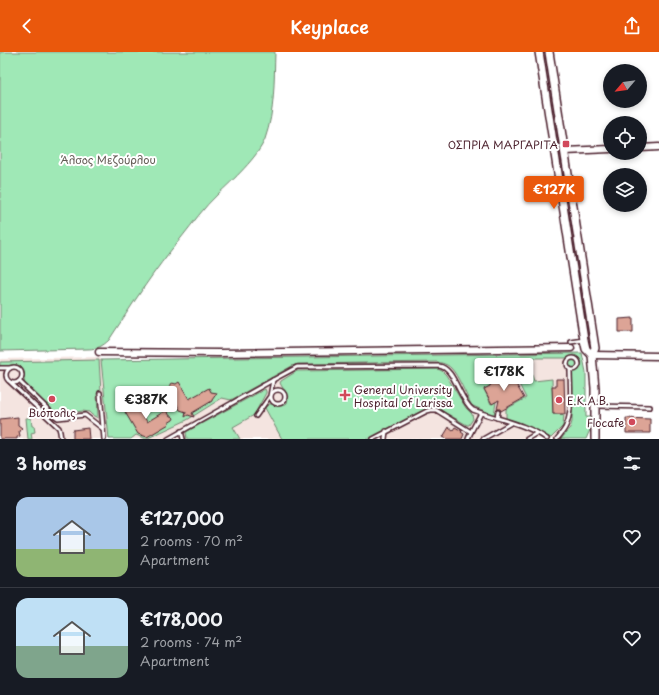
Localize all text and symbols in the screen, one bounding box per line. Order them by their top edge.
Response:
text: Keyplace [290,13,369,40]
icon: back [16,15,38,37]
icon: share [621,15,643,37]
north arrow [603,64,647,108]
map controls [603,64,647,212]
button: locate [603,116,647,160]
place label: ΟΣΠΡΙΑ ΜΑΡΓΑΡΙΤΑ [448,136,558,153]
marker: ΟΣΠΡΙΑ ΜΑΡΓΑΡΙΤΑ [561,139,571,149]
park label: Άλσος Μεζούρλου [60,151,156,168]
button: layers [603,168,647,212]
pin: €127K [526,176,582,210]
text: €127K [533,179,575,198]
pin: €178K [476,358,532,392]
text: €178K [483,361,525,380]
place label: General University Hospital of Larissa [354,381,453,411]
pin: €387K [118,386,174,420]
text: €387K [124,389,168,408]
marker: General University Hospital of Larissa [339,389,351,401]
place label: E.K.A.B. [567,392,609,409]
marker: Βιόπολις [47,394,57,404]
marker: E.K.A.B. [554,395,564,405]
place label: Βιόπολις [28,404,76,421]
place label: Flocafe [587,414,624,431]
marker: Flocafe [627,417,637,427]
text: 3 homes [16,450,86,476]
icon: filters [621,452,643,474]
text: €127,000 [140,505,224,531]
icon: home [48,513,96,561]
icon: heart [621,526,643,548]
text: 2 rooms · 70 m² [140,531,243,550]
text: Apartment [140,550,209,569]
text: €178,000 [140,606,223,632]
icon: home [48,614,96,662]
icon: heart [621,627,643,649]
text: 2 rooms · 74 m² [140,632,242,651]
text: Apartment [140,651,209,670]

